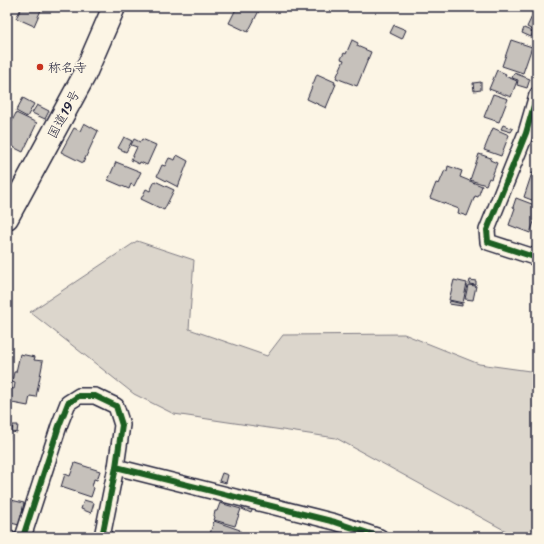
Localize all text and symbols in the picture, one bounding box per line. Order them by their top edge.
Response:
place label: 称名寺 [48,56,87,79]
marker: 称名寺 [35,62,45,72]
street label: 国道19号 [41,86,86,143]

